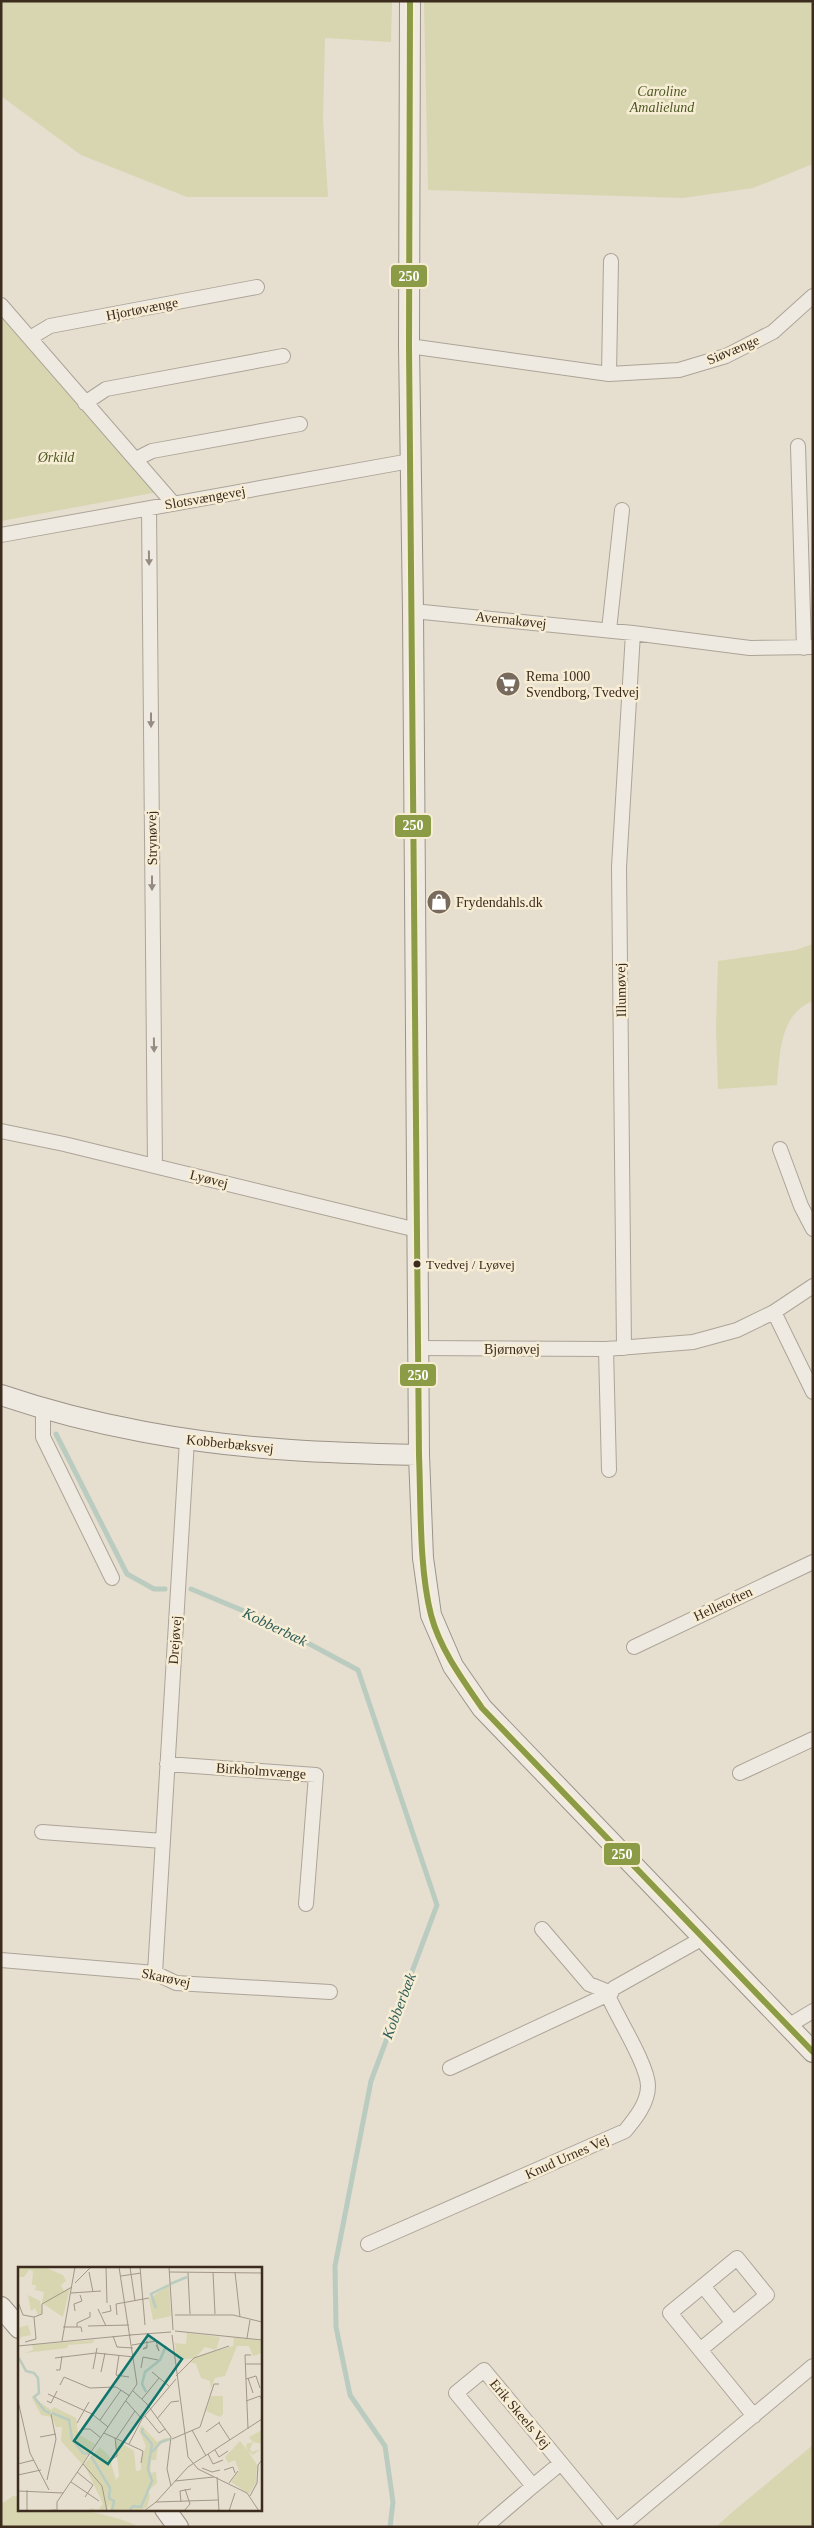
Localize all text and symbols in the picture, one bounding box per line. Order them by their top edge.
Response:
park label: Caroline Amalielund [629,84,695,115]
line badge: 250 [390,264,428,288]
text: 250 [399,269,420,284]
street label: Hjortøvænge [105,295,179,323]
street label: Siøvænge [705,332,761,368]
park label: Ørkild [37,450,75,465]
street label: Slotsvængevej [163,484,247,512]
one-way arrow [145,550,153,566]
street label: Avernakøvej [475,609,547,631]
place label: Rema 1000 Svendborg, Tvedvej [526,669,639,700]
supermarket icon: Rema 1000 Svendborg, Tvedvej [495,671,521,697]
one-way arrow [147,713,155,729]
street label: Strynøvej [144,811,160,865]
line badge: 250 [394,814,432,838]
text: 250 [403,818,424,833]
one-way arrow [148,875,156,891]
shop icon: Frydendahls.dk [426,889,452,915]
place label: Frydendahls.dk [456,895,543,910]
street label: Illumøvej [613,963,629,1017]
one-way arrow [150,1038,158,1054]
street label: Lyøvej [188,1167,230,1191]
place label: Tvedvej / Lyøvej [426,1257,515,1272]
marker: Tvedvej / Lyøvej [412,1259,422,1269]
street label: Bjørnøvej [484,1342,540,1357]
line badge: 250 [399,1363,437,1387]
text: 250 [408,1368,429,1383]
street label: Kobberbæksvej [186,1432,274,1456]
street label: Helletoften [691,1584,755,1624]
water label: Kobberbæk [240,1604,310,1649]
street label: Drejøvej [166,1615,184,1665]
street label: Birkholmvænge [215,1760,307,1782]
line badge: 250 [603,1842,641,1866]
text: 250 [612,1847,633,1862]
street label: Skarøvej [140,1965,192,1991]
water label: Kobberbæk [379,1971,419,2042]
street label: Knud Urnes Vej [523,2132,611,2182]
inset map [18,2267,261,2510]
street label: Erik Skeels Vej [487,2376,553,2452]

